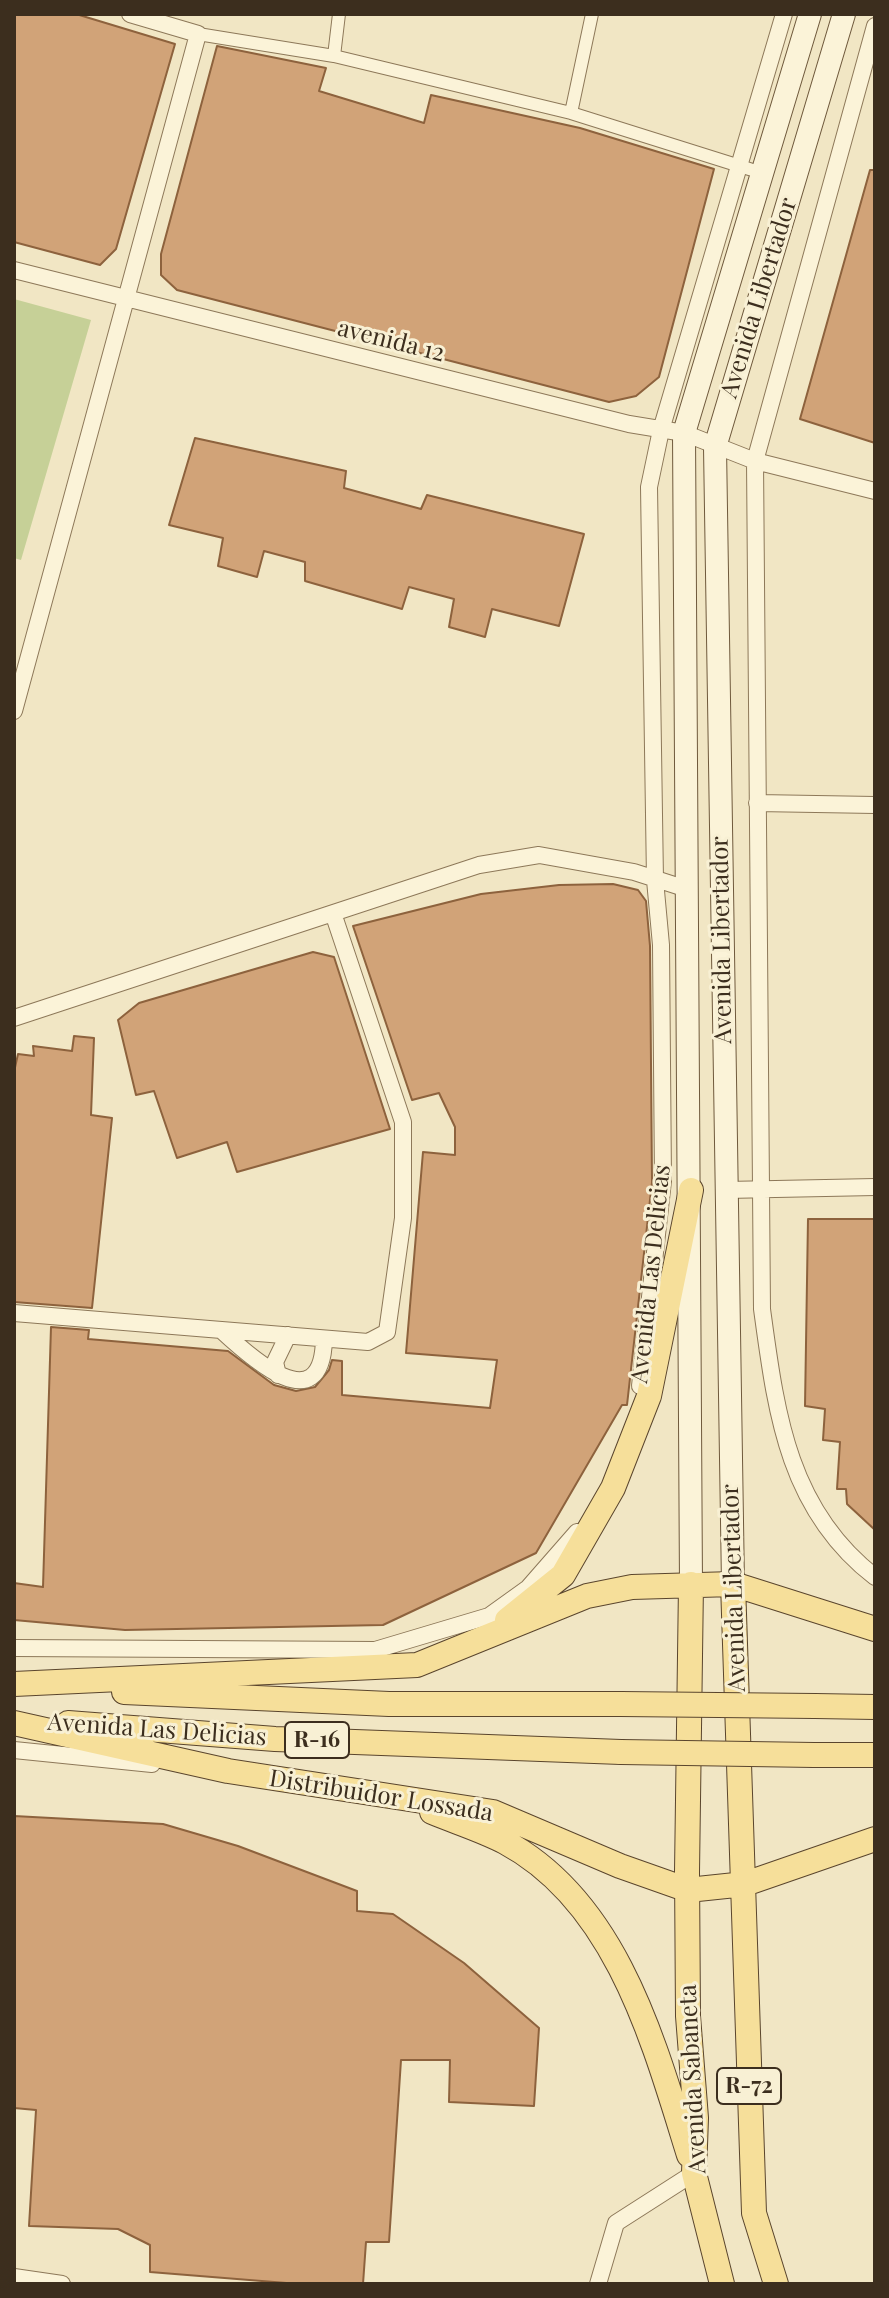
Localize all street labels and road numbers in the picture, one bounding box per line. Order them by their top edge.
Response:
street label: Avenida Libertador [715,194,803,402]
street label: avenida 12 [335,314,447,368]
street label: Avenida Libertador [706,836,738,1044]
street label: Avenida Las Delicias [625,1163,677,1385]
street label: Avenida Libertador [716,1484,752,1692]
street label: Avenida Las Delicias [46,1708,268,1752]
road number: R-16 [285,1722,349,1758]
street label: Distribuidor Lossada [267,1764,495,1828]
street label: Avenida Sabaneta [674,1984,712,2174]
road number: R-72 [717,2068,781,2104]

